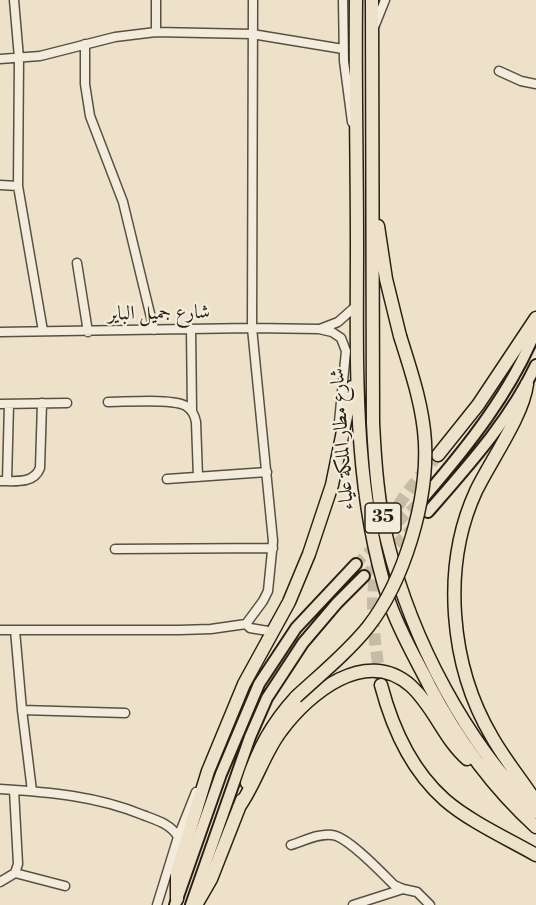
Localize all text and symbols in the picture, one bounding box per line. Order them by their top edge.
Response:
street label: شارع جميل الباير [108,301,210,327]
street label: شارع مطار الملكة علياء [326,367,360,511]
road number: 35 [365,503,401,533]

